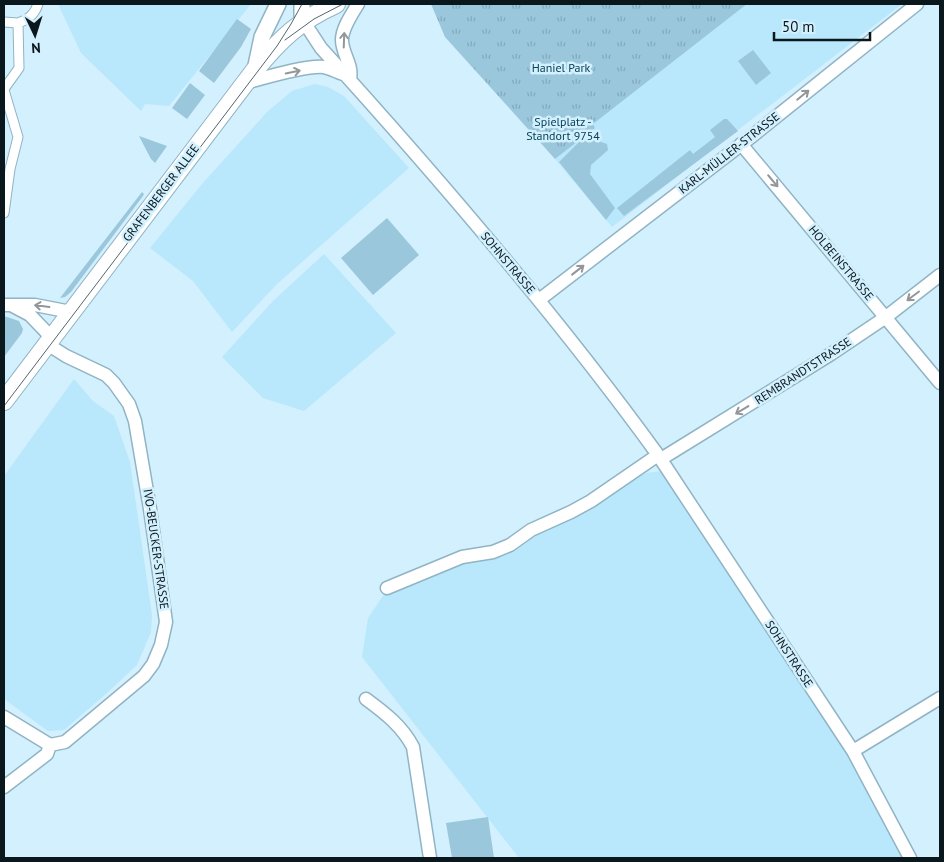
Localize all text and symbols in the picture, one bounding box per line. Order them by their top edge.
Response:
north arrow [10,10,60,60]
scale bar [774,10,870,42]
text: 50 m [782,17,815,36]
one-way arrow [339,33,349,49]
text: N [31,39,41,57]
park label: Haniel Park [532,60,591,75]
one-way arrow [284,66,300,76]
one-way arrow [796,90,809,101]
street label: KARL-MÜLLER-STRASSE [675,109,782,197]
park label: Spielplatz - Standort 9754 [526,114,600,143]
street label: GRAFENBERGER ALLEE [119,141,202,244]
one-way arrow [767,175,778,188]
street label: HOLBEINSTRASSE [806,222,877,303]
street label: SOHNSTRASSE [478,228,539,297]
one-way arrow [571,265,585,275]
one-way arrow [906,291,920,301]
one-way arrow [34,301,50,311]
street label: REMBRANDTSTRASSE [752,334,854,407]
one-way arrow [735,405,749,415]
street label: IVO-BEUCKER-STRASSE [141,488,172,610]
street label: SOHNSTRASSE [762,617,817,690]

